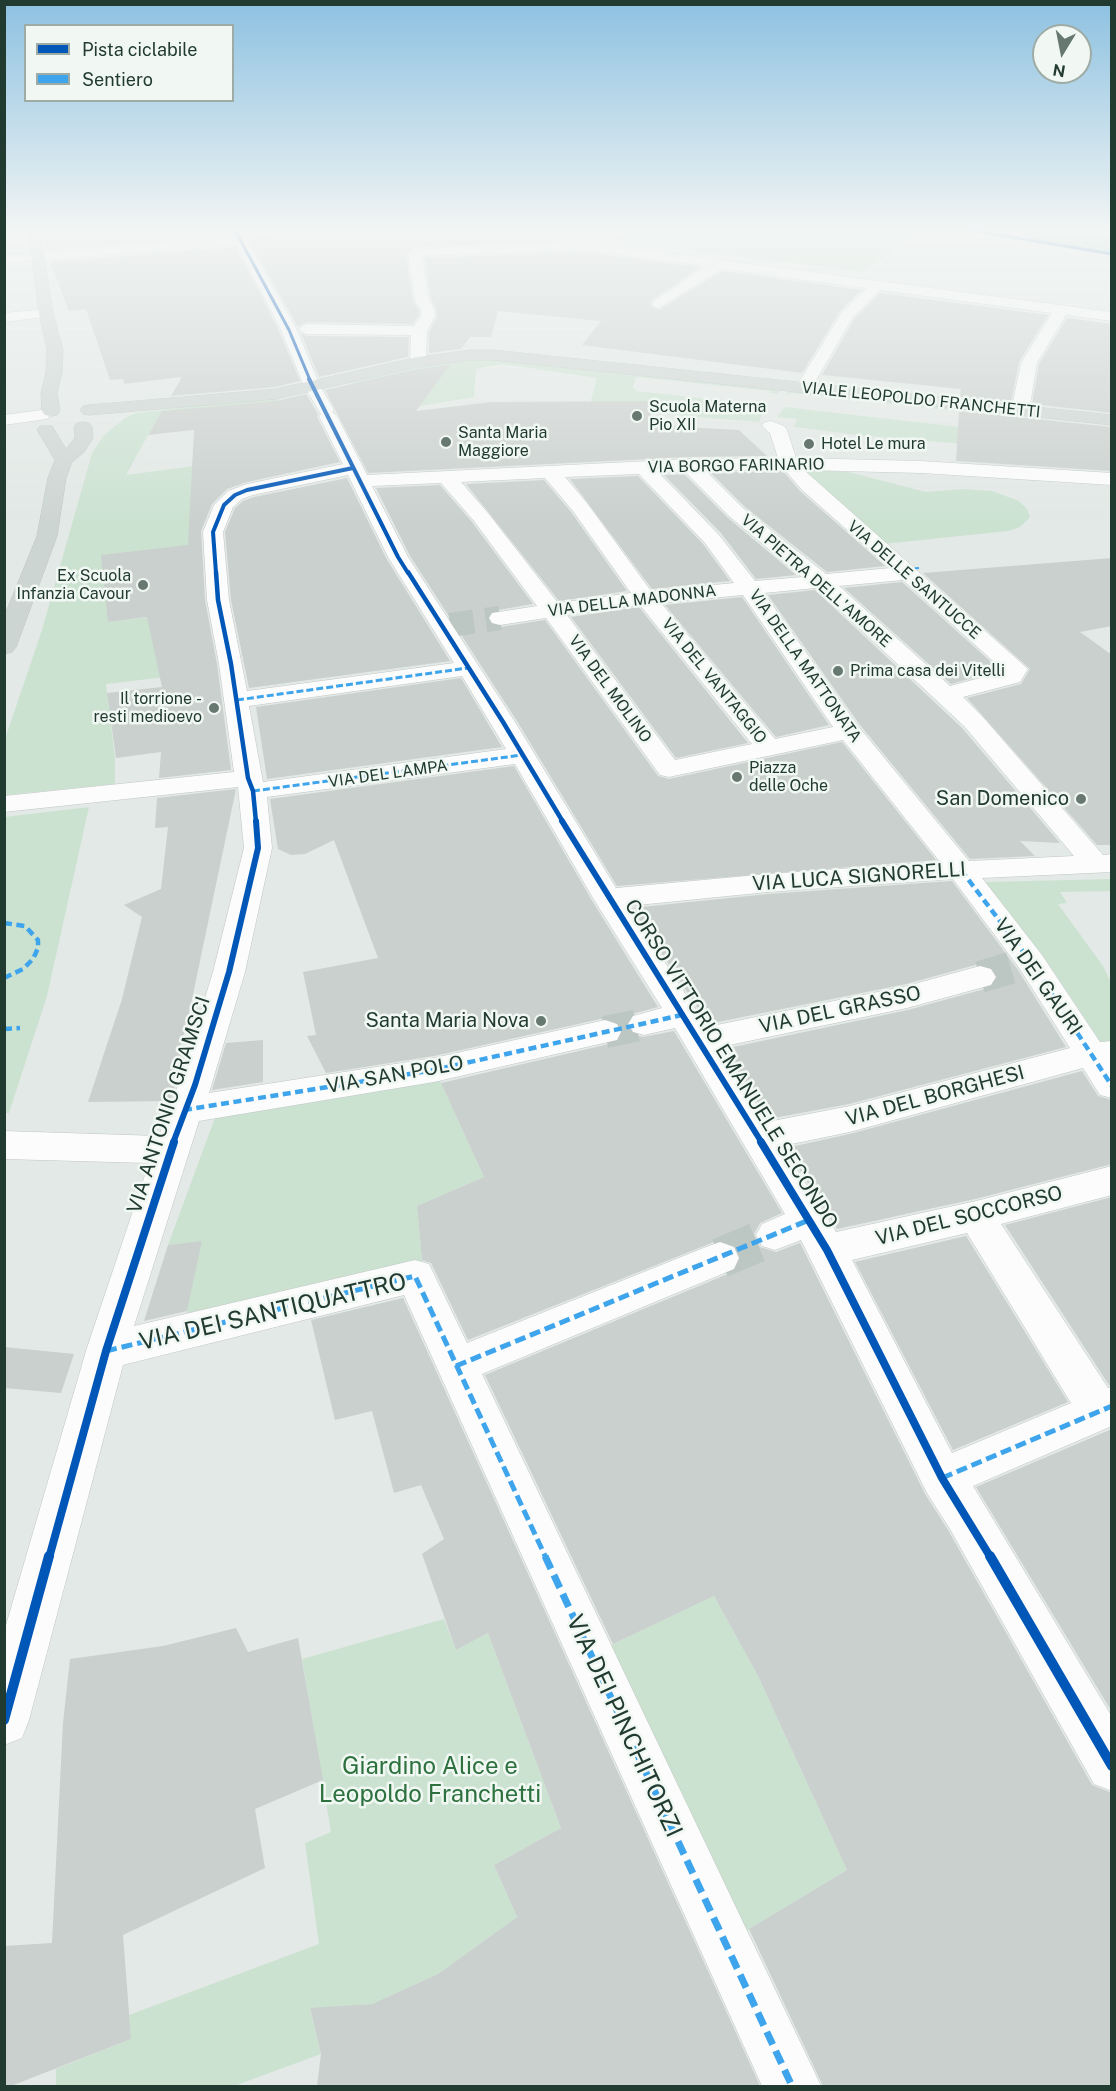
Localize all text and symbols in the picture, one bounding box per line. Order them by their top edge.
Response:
legend [24,24,234,102]
north arrow [1032,24,1092,84]
text: Pista ciclabile [82,39,197,60]
text: N [1051,60,1067,81]
text: Sentiero [82,69,153,90]
street label: VIALE LEOPOLDO FRANCHETTI [801,378,1041,422]
place label: Scuola Materna Pio XII [649,397,766,435]
marker: Scuola Materna Pio XII [630,409,644,423]
place label: Santa Maria Maggiore [458,423,547,461]
place label: Hotel Le mura [821,434,926,454]
marker: Santa Maria Maggiore [439,435,453,449]
marker: Hotel Le mura [802,437,816,451]
street label: VIA BORGO FARINARIO [648,455,824,477]
street label: VIA PIETRA DELL'AMORE [737,511,895,651]
street label: VIA DELLE SANTUCCE [843,517,985,643]
place label: Ex Scuola Infanzia Cavour [17,566,131,604]
marker: Ex Scuola Infanzia Cavour [136,578,150,592]
street label: VIA DELLA MADONNA [547,581,717,621]
street label: VIA DELLA MATTONATA [745,586,865,746]
street label: VIA DEL VANTAGGIO [658,614,770,748]
street label: VIA DEL MOLINO [565,631,655,747]
place label: Prima casa dei Vitelli [850,661,1005,681]
marker: Prima casa dei Vitelli [831,664,845,678]
place label: Il torrione - resti medioevo [93,689,202,727]
marker: Il torrione - resti medioevo [207,701,221,715]
street label: VIA DEL LAMPA [327,756,449,792]
place label: Piazza delle Oche [749,758,828,796]
marker: Piazza delle Oche [730,770,744,784]
place label: San Domenico [936,787,1069,811]
marker: San Domenico [1074,792,1088,806]
street label: VIA LUCA SIGNORELLI [751,858,967,896]
street label: CORSO VITTORIO EMANUELE SECONDO [619,895,843,1233]
street label: VIA DEI GAURI [989,914,1087,1040]
street label: VIA DEL GRASSO [757,981,923,1039]
street label: VIA ANTONIO GRAMSCI [123,993,215,1217]
place label: Santa Maria Nova [366,1009,529,1033]
marker: Santa Maria Nova [534,1014,548,1028]
street label: VIA SAN POLO [325,1051,465,1099]
street label: VIA DEL BORGHESI [843,1061,1027,1131]
street label: VIA DEL SOCCORSO [873,1181,1065,1251]
street label: VIA DEI SANTIQUATTRO [137,1267,409,1357]
street label: VIA DEI PINCHITORZI [560,1610,688,1842]
park label: Giardino Alice e Leopoldo Franchetti [319,1753,541,1809]

